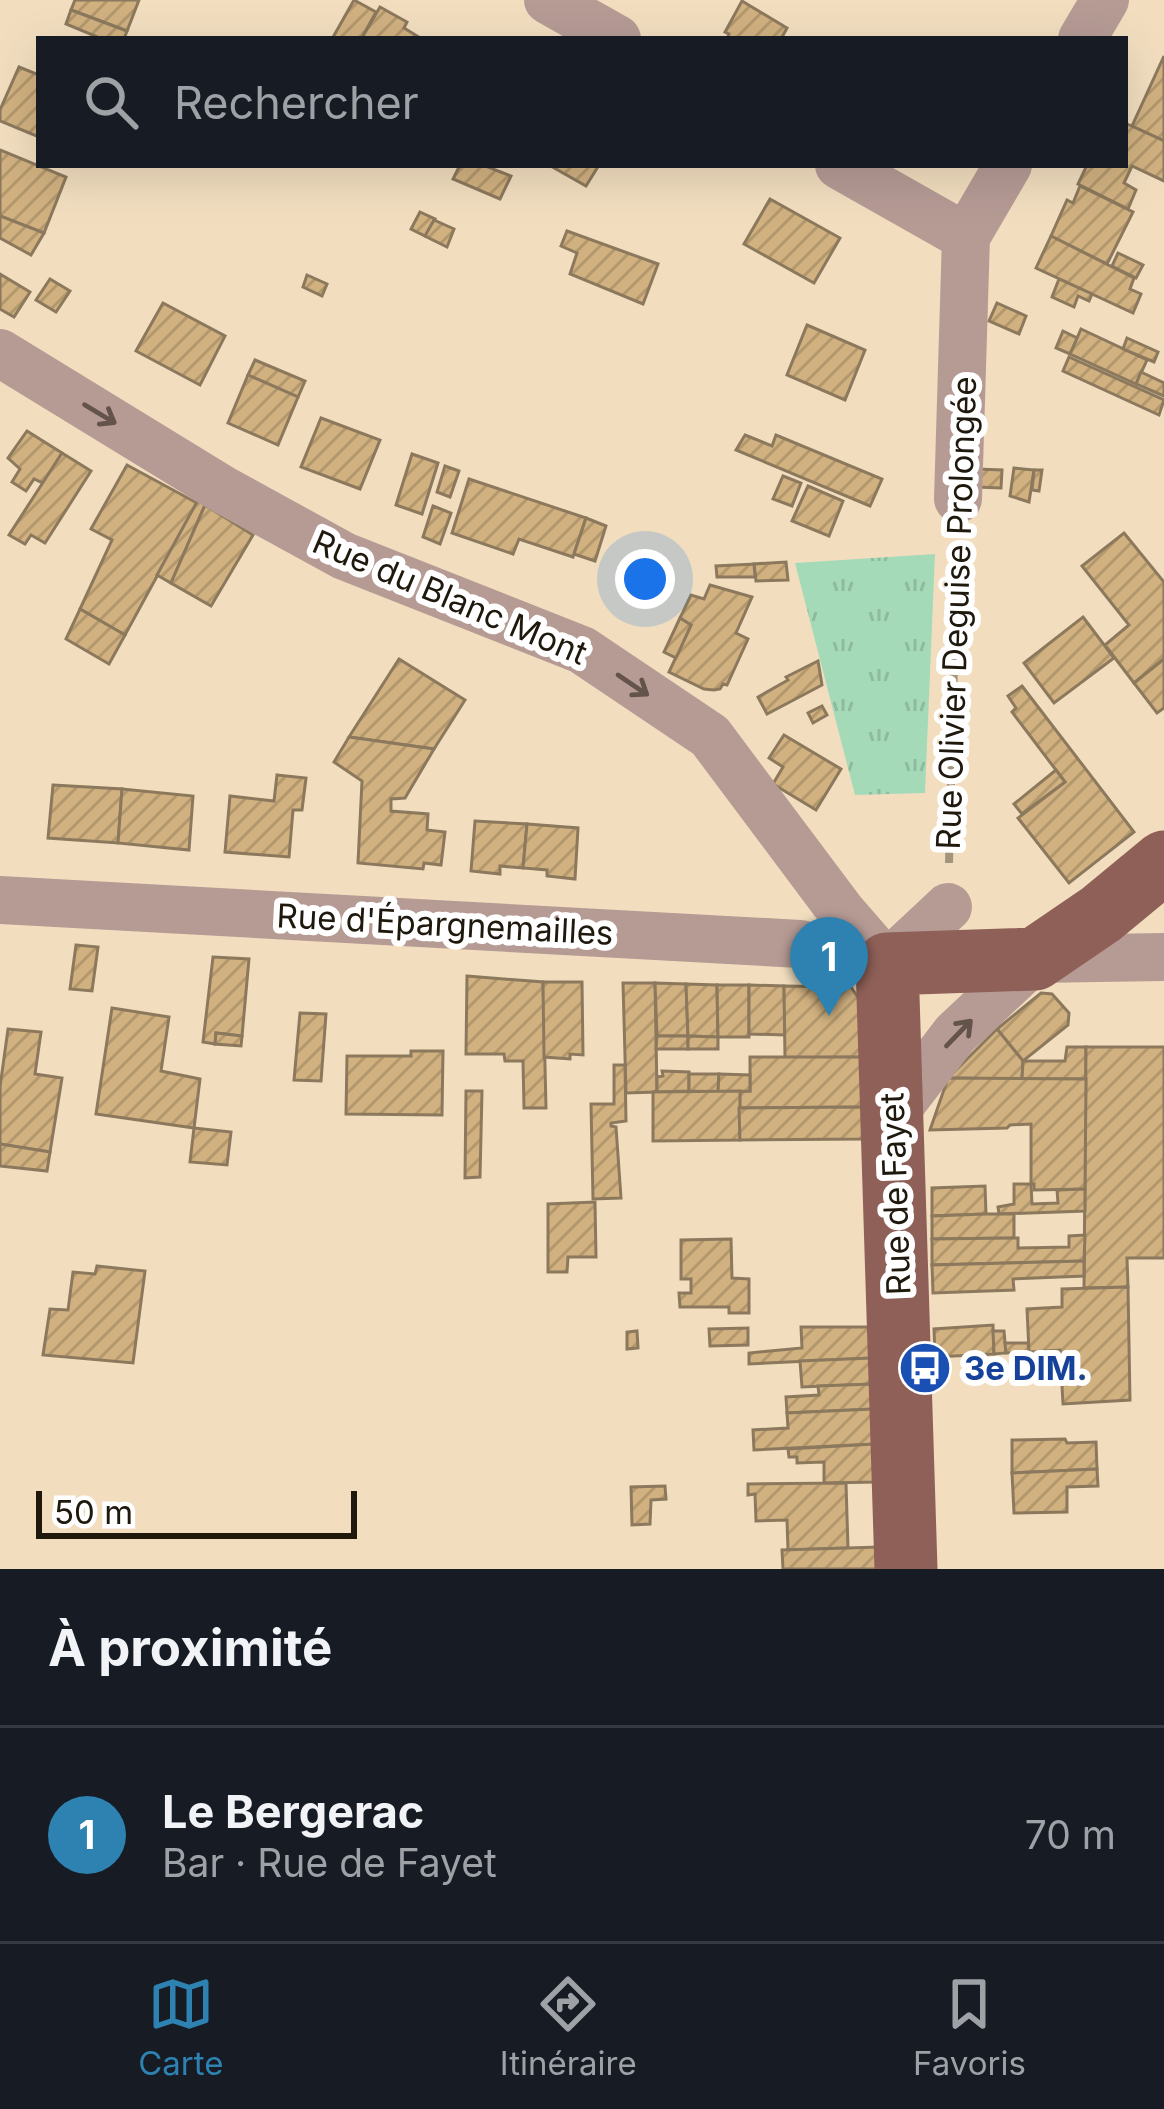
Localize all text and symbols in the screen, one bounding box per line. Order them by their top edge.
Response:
search box [36,36,1128,168]
icon: search [78,69,144,135]
text: Rechercher [174,75,419,130]
street label: Rue Olivier Deguise Prolongée [928,376,984,850]
one-way arrow [82,402,116,426]
street label: Rue du Blanc Mont [307,521,593,673]
your location [615,549,675,609]
one-way arrow [616,672,649,697]
street label: Rue d'Épargnemailles [276,895,614,953]
pin: 1 [790,917,868,1016]
one-way arrow [944,1019,972,1048]
street label: Rue de Fayet [871,1092,919,1296]
bus stop icon: 3e DIM. [897,1340,953,1396]
place label: 3e DIM. [964,1348,1088,1388]
scale bar [36,1485,357,1538]
text: 50 m [54,1492,133,1532]
text: À proximité [48,1617,332,1678]
text: Le Bergerac [162,1784,424,1839]
text: 1 [79,1811,95,1858]
text: 70 m [1025,1811,1116,1858]
text: Bar · Rue de Fayet [162,1839,497,1886]
tab: Carte [138,1971,223,2083]
tab: Itinéraire [500,1971,637,2083]
tab: Favoris [913,1971,1026,2083]

